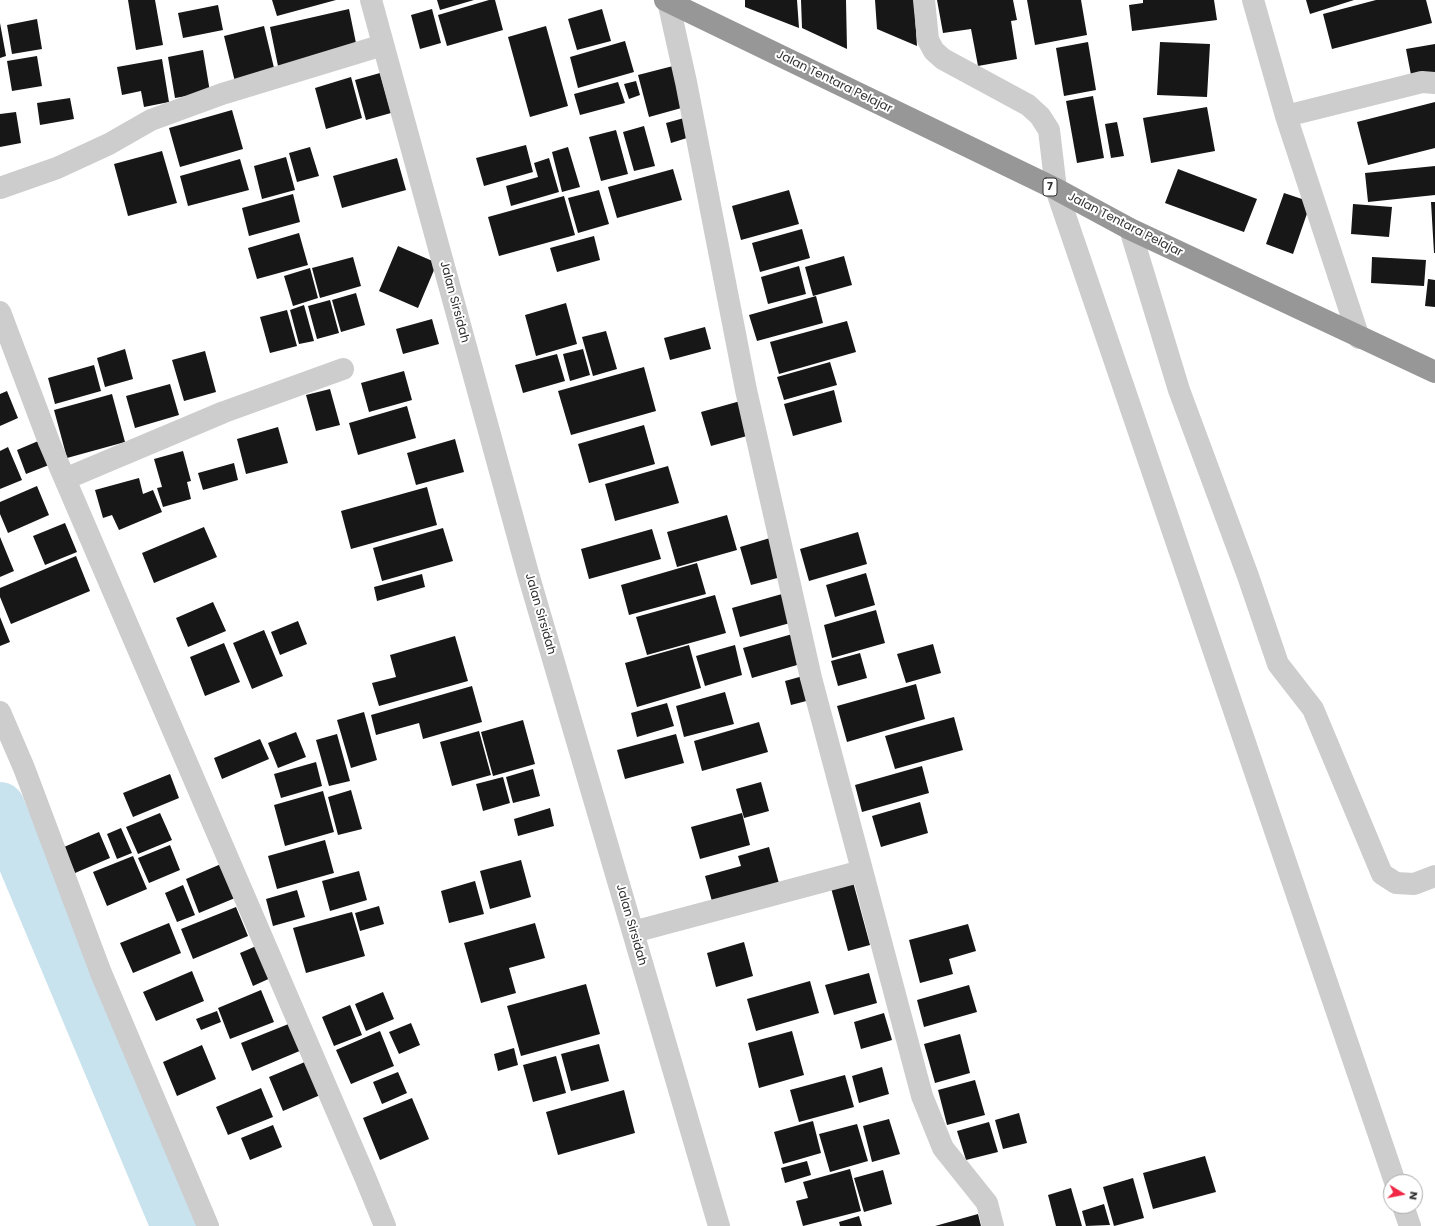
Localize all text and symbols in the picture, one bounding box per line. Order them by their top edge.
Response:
street label: Jalan Tentara Pelajar [774,48,894,116]
road number: 7 [1043,178,1057,196]
street label: Jalan Tentara Pelajar [1065,190,1185,260]
street label: Jalan Sirsidah [436,260,472,344]
street label: Jalan Sirsidah [522,572,558,656]
street label: Jalan Sirsidah [613,883,649,967]
north arrow [1383,1174,1423,1214]
text: N [1405,1190,1422,1201]

